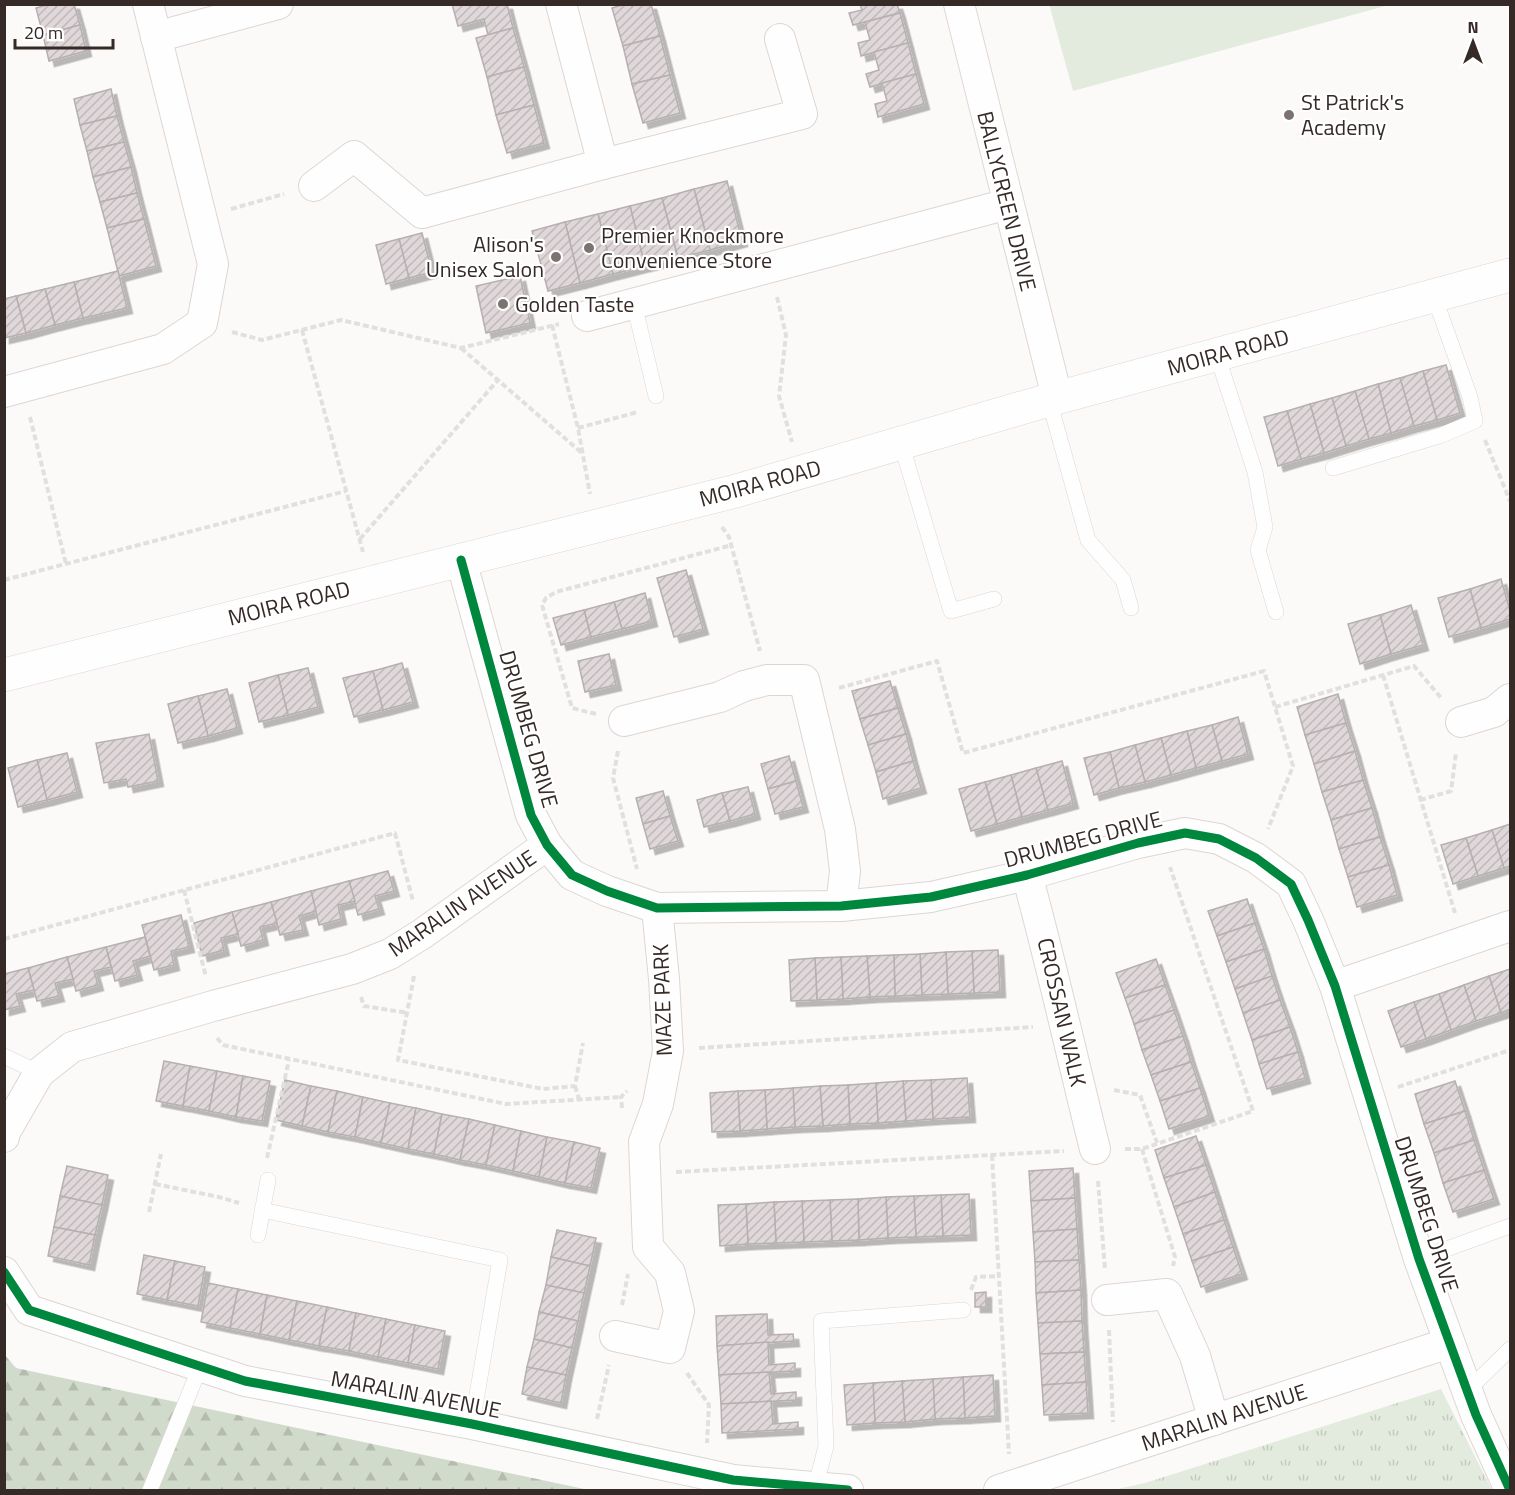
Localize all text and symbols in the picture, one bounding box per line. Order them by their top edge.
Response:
scale bar [15,12,112,50]
north arrow [1443,12,1503,72]
text: N [1467,15,1479,39]
text: 20 m [24,19,63,46]
place label: St Patrick's Academy [1301,85,1404,144]
street label: BALLYCREEN DRIVE [968,107,1046,295]
marker: St Patrick's Academy [1282,108,1296,122]
place label: Premier Knockmore Convenience Store [601,218,784,277]
place label: Alison's Unisex Salon [426,227,544,286]
marker: Premier Knockmore Convenience Store [582,241,596,255]
marker: Alison's Unisex Salon [549,250,563,264]
place label: Golden Taste [515,287,634,321]
marker: Golden Taste [496,297,510,311]
street label: MOIRA ROAD [1163,319,1293,385]
street label: MOIRA ROAD [695,450,825,516]
street label: MOIRA ROAD [224,571,354,635]
street label: DRUMBEG DRIVE [490,646,568,812]
street label: DRUMBEG DRIVE [1000,802,1166,876]
street label: MARALIN AVENUE [381,841,543,965]
street label: CROSSAN WALK [1028,934,1096,1090]
street label: MAZE PARK [643,943,681,1057]
street label: DRUMBEG DRIVE [1386,1131,1468,1297]
street label: MARALIN AVENUE [328,1361,504,1427]
street label: MARALIN AVENUE [1137,1374,1311,1460]

